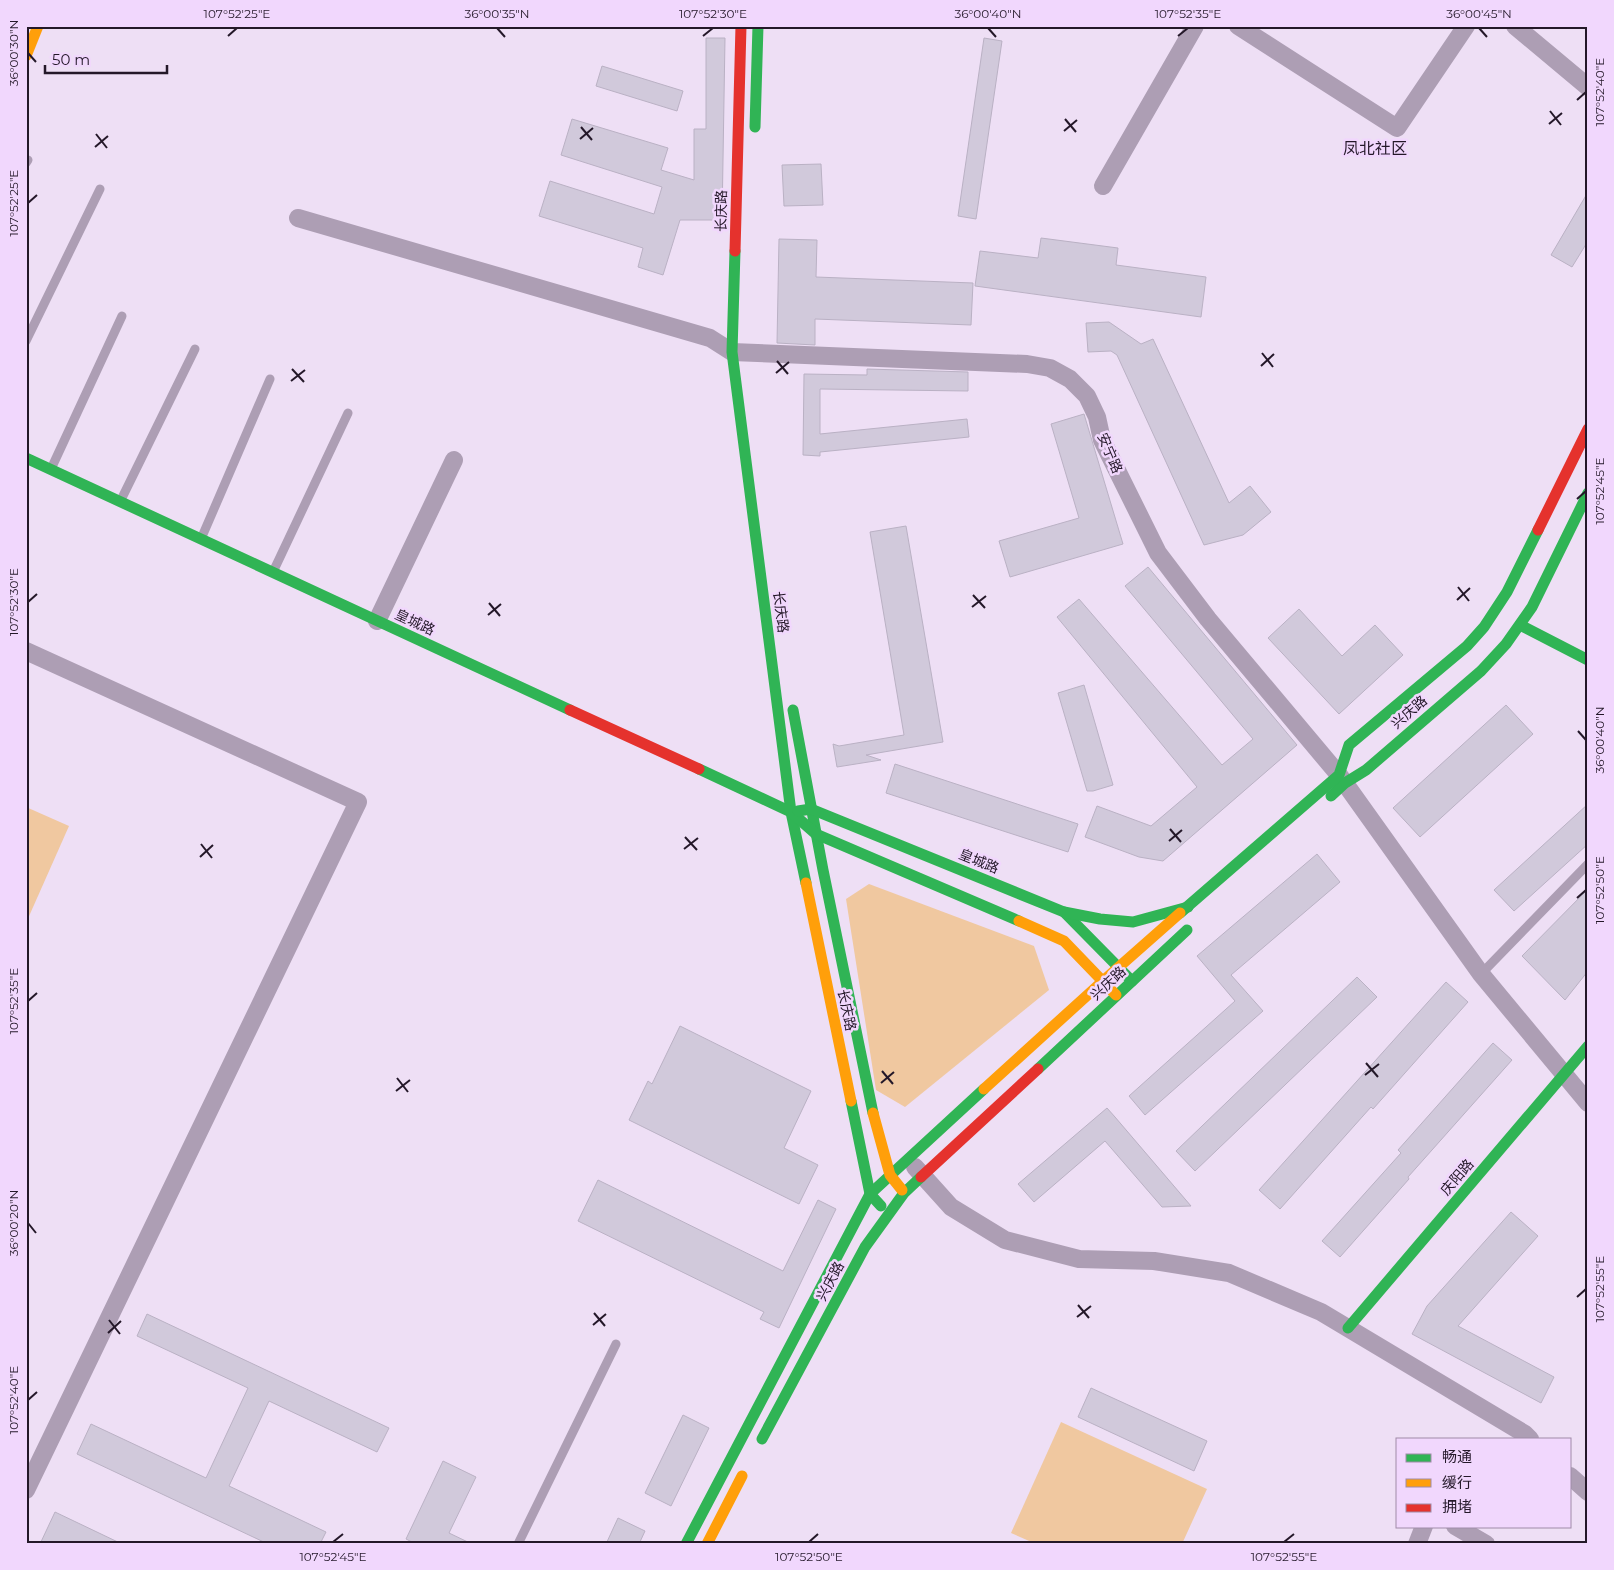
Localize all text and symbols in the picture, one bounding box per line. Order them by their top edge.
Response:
text: 107°52'25"E [204,6,270,21]
text: 36°00'35"N [464,6,530,21]
text: 107°52'30"E [679,6,747,21]
text: 36°00'40"N [954,6,1022,21]
text: 107°52'35"E [1155,6,1221,21]
text: 36°00'45"N [1446,6,1512,21]
text: 36°00'30"N [6,20,21,86]
scale bar [45,42,168,74]
text: 50 m [52,50,90,69]
text: 107°52'40"E [1592,58,1607,126]
district label: 凤北社区 [1343,139,1407,158]
text: 107°52'25"E [6,170,21,236]
street label: 长庆路 [712,190,730,232]
street label: 安宁路 [1094,430,1126,476]
text: 107°52'45"E [1592,457,1607,525]
text: 107°52'30"E [6,568,21,636]
street label: 长庆路 [770,590,792,634]
street label: 皇城路 [392,605,438,639]
street label: 兴庆路 [1387,691,1431,733]
text: 36°00'40"N [1592,706,1607,774]
street label: 皇城路 [956,845,1002,877]
text: 107°52'50"E [1592,856,1607,924]
street label: 兴庆路 [1087,962,1129,1004]
text: 107°52'35"E [6,968,21,1034]
street label: 长庆路 [834,988,860,1032]
street label: 庆阳路 [1436,1155,1478,1199]
text: 36°00'20"N [6,1190,21,1256]
text: 107°52'55"E [1592,1256,1607,1322]
street label: 兴庆路 [812,1258,848,1304]
text: 107°52'40"E [6,1366,21,1434]
legend [1396,1438,1572,1528]
text: 畅通 [1442,1447,1472,1466]
text: 缓行 [1442,1473,1472,1492]
text: 拥堵 [1442,1497,1472,1516]
text: 107°52'45"E [299,1549,367,1564]
text: 107°52'50"E [775,1549,843,1564]
text: 107°52'55"E [1251,1549,1317,1564]

